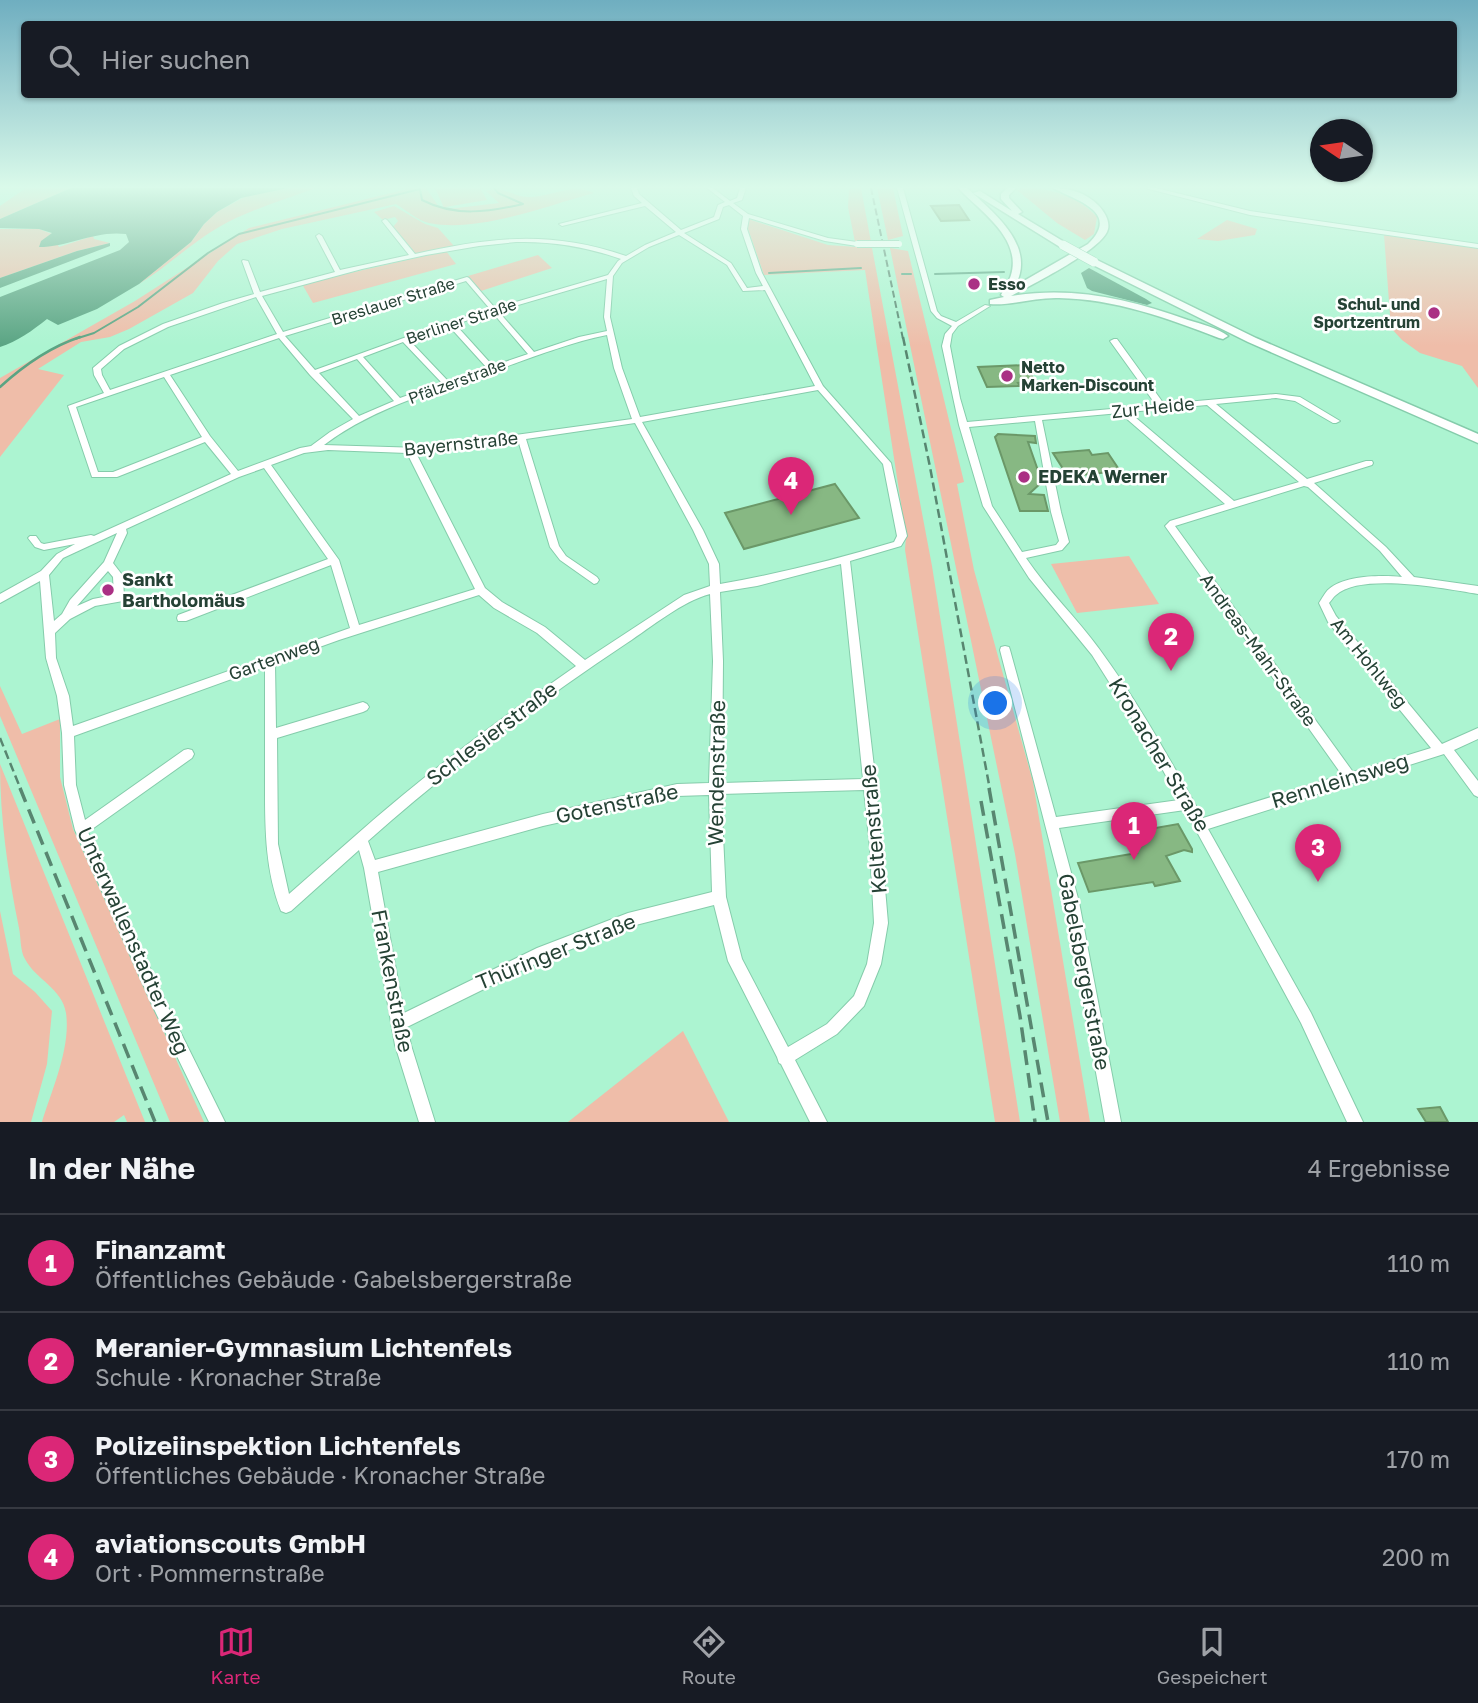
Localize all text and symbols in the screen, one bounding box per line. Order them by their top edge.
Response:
search box [21,21,1457,98]
icon: search [45,41,83,79]
text: Hier suchen [101,44,250,75]
north arrow [1310,119,1373,182]
street label: Breslauer Straße [329,273,457,329]
place label: Esso [988,274,1026,294]
marker: Esso [966,276,982,292]
street label: Berliner Straße [403,294,519,348]
place label: Schul- und Sportzentrum [1313,294,1420,332]
marker: Schul- und Sportzentrum [1426,305,1442,321]
street label: Pfälzerstraße [405,354,509,408]
place label: Netto Marken-Discount [1021,357,1154,395]
marker: Netto Marken-Discount [999,368,1015,384]
street label: Zur Heide [1110,392,1195,422]
street label: Bayernstraße [403,426,519,460]
pin: 4 [768,457,814,515]
place label: EDEKA Werner [1038,465,1167,487]
marker: EDEKA Werner [1016,469,1032,485]
place label: Sankt Bartholomäus [122,568,245,611]
street label: Andreas-Mahr-Straße [1196,569,1322,730]
marker: Sankt Bartholomäus [100,582,116,598]
pin: 2 [1148,613,1194,671]
street label: Am Hohlweg [1327,613,1413,712]
street label: Gartenweg [225,632,322,685]
street label: Kronacher Straße [1104,673,1216,836]
street label: Schlesierstraße [421,675,562,791]
your location [978,686,1012,720]
street label: Wendenstraße [702,700,730,846]
street label: Rennleinsweg [1268,747,1412,813]
street label: Keltenstraße [854,763,892,895]
street label: Gotenstraße [553,777,680,829]
pin: 1 [1111,802,1157,860]
street label: Unterwallenstadter Weg [72,823,196,1059]
pin: 3 [1295,824,1341,882]
street label: Gabelsbergerstraße [1053,871,1117,1072]
street label: Frankenstraße [366,907,420,1055]
street label: Thüringer Straße [472,907,639,995]
text: In der Nähe [28,1150,195,1186]
text: 4 Ergebnisse [1308,1154,1450,1182]
text: Finanzamt [95,1234,226,1265]
text: 1 [45,1249,57,1277]
text: 110 m [1387,1249,1450,1277]
text: Öffentliches Gebäude · Gabelsbergerstraße [95,1265,572,1293]
text: Meranier-Gymnasium Lichtenfels [95,1332,512,1363]
text: 2 [44,1347,58,1375]
text: 110 m [1387,1347,1450,1375]
text: Schule · Kronacher Straße [95,1363,381,1391]
text: Polizeiinspektion Lichtenfels [95,1430,461,1461]
text: 3 [44,1445,58,1473]
text: 170 m [1386,1445,1450,1473]
text: Öffentliches Gebäude · Kronacher Straße [95,1461,545,1489]
text: aviationscouts GmbH [95,1528,366,1559]
text: 4 [44,1543,58,1571]
text: 200 m [1382,1543,1450,1571]
text: Ort · Pommernstraße [95,1559,325,1587]
tab: Karte [210,1623,261,1688]
tab: Route [682,1623,736,1688]
tab: Gespeichert [1157,1623,1267,1688]

